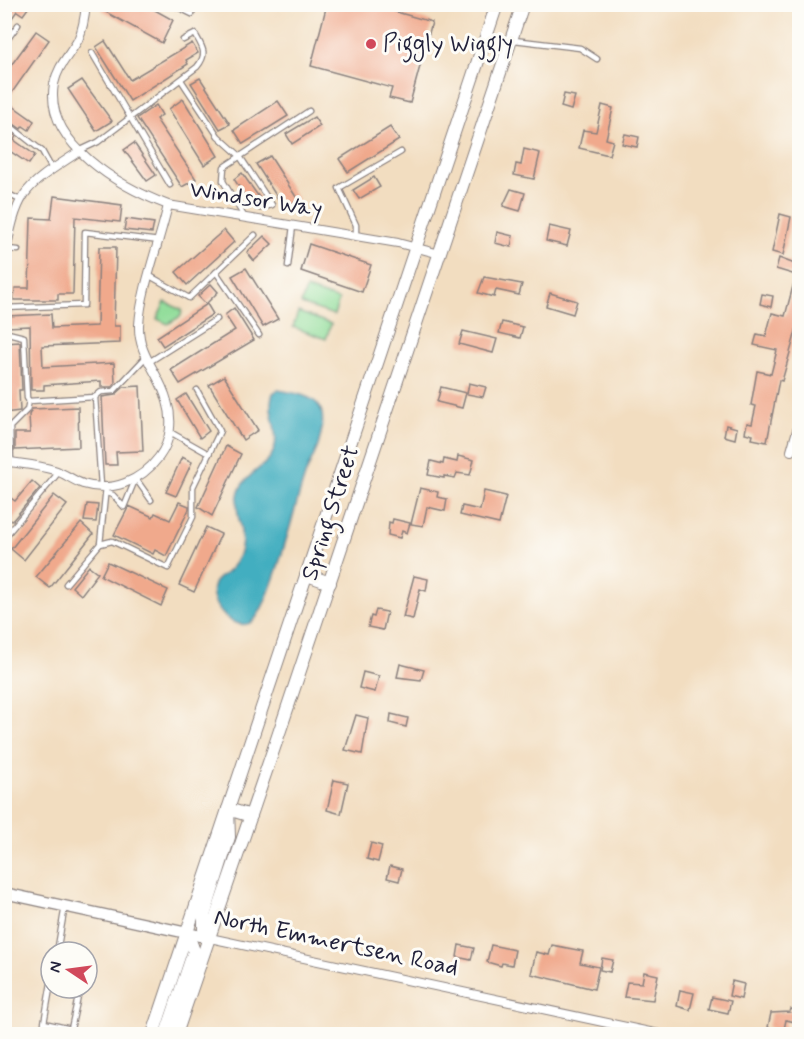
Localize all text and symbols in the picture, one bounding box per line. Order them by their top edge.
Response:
place label: Piggly Wiggly [383,29,513,63]
marker: Piggly Wiggly [364,37,378,51]
street label: Windsor Way [187,174,325,226]
street label: Spring Street [295,442,370,585]
street label: North Emmertsen Road [211,902,461,984]
north arrow [39,940,99,1000]
text: N [44,959,67,975]

